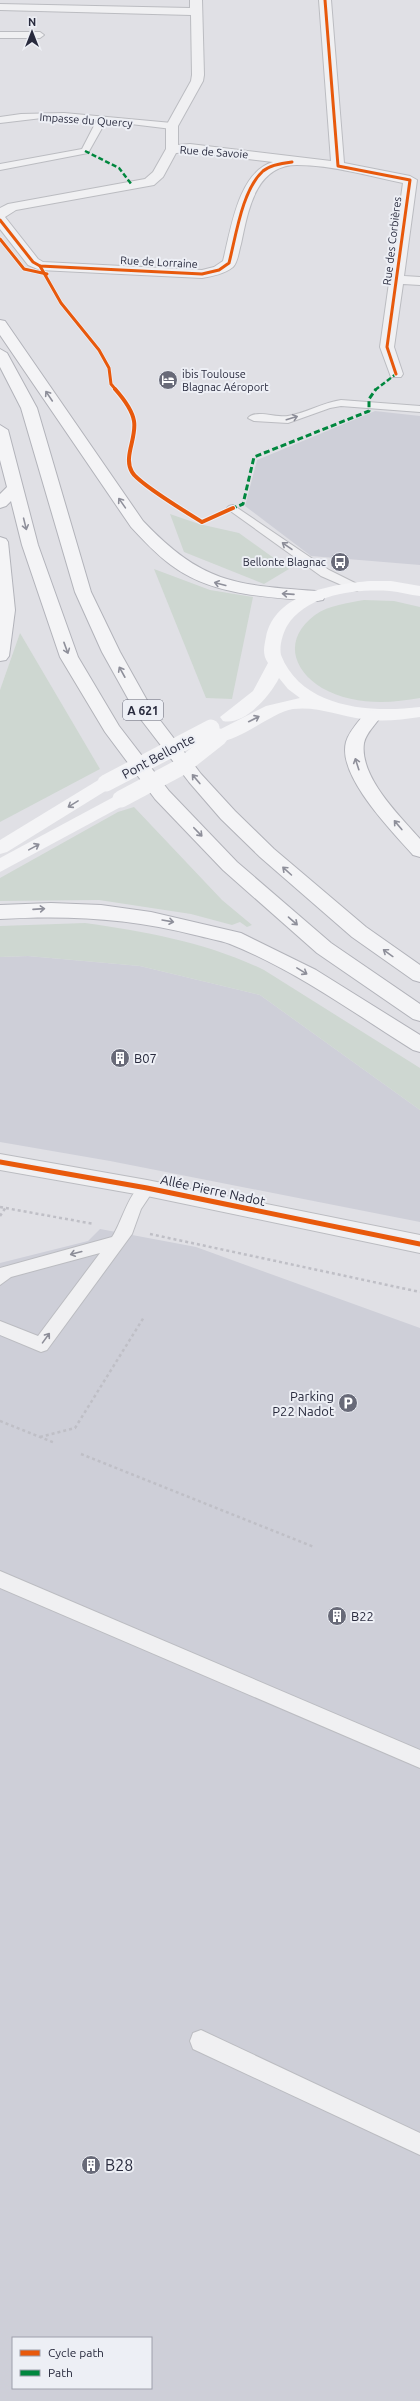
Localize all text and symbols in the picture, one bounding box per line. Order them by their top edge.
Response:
north arrow [12,12,52,52]
text: N [28,16,36,28]
street label: Impasse du Quercy [39,111,134,129]
street label: Rue de Savoie [179,144,249,160]
street label: Rue des Corbières [381,196,403,286]
street label: Rue de Lorraine [120,254,198,270]
place label: ibis Toulouse Blagnac Aéroport [182,368,269,393]
hotel icon: ibis Toulouse Blagnac Aéroport [157,369,179,391]
one-way arrow [44,390,52,402]
one-way arrow [286,414,299,421]
one-way arrow [118,498,126,509]
one-way arrow [22,518,30,531]
one-way arrow [282,542,293,550]
bus stop icon: Bellonte Blagnac [329,551,351,573]
place label: Bellonte Blagnac [243,556,326,568]
one-way arrow [214,580,227,587]
one-way arrow [282,590,295,597]
one-way arrow [63,641,70,654]
one-way arrow [118,666,126,678]
road number: A 621 [123,700,163,720]
one-way arrow [247,715,259,722]
street label: Pont Bellonte [119,731,197,781]
one-way arrow [352,759,360,771]
one-way arrow [191,773,200,784]
one-way arrow [68,800,79,808]
one-way arrow [393,819,402,830]
one-way arrow [193,827,203,837]
one-way arrow [28,842,40,850]
one-way arrow [282,866,292,876]
one-way arrow [32,906,45,913]
one-way arrow [287,916,297,925]
one-way arrow [161,917,174,925]
one-way arrow [383,949,394,957]
one-way arrow [296,968,308,976]
building icon: B07 [109,1047,131,1069]
place label: B07 [134,1051,157,1065]
street label: Allée Pierre Nadot [159,1172,267,1208]
one-way arrow [70,1250,83,1257]
one-way arrow [42,1333,50,1344]
place label: Parking P22 Nadot [272,1389,334,1418]
parking icon: Parking P22 Nadot [337,1392,359,1414]
building icon: B22 [326,1605,348,1627]
place label: B22 [351,1609,374,1623]
building icon: B28 [80,2154,102,2176]
place label: B28 [105,2156,133,2174]
legend [12,2337,152,2389]
text: Cycle path [48,2346,104,2359]
text: Path [48,2366,73,2379]

